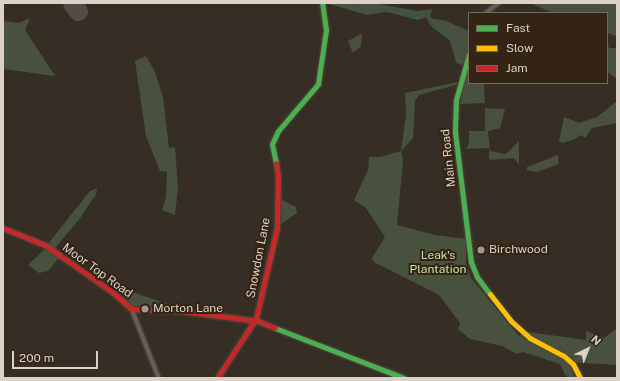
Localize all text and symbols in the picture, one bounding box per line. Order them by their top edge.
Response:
legend [468,12,608,84]
text: Fast [506,21,530,35]
text: Slow [506,41,533,55]
text: Jam [506,61,528,75]
street label: Main Road [439,128,459,188]
street label: Snowdon Lane [244,216,274,300]
street label: Moor Top Road [59,241,135,301]
place label: Birchwood [489,243,548,257]
marker: Birchwood [476,245,486,255]
park label: Leak's Plantation [410,249,466,277]
place label: Morton Lane [153,302,223,316]
marker: Morton Lane [140,304,150,314]
north arrow [568,329,608,369]
text: N [589,333,603,348]
scale bar [14,343,100,369]
text: 200 m [19,351,54,365]

